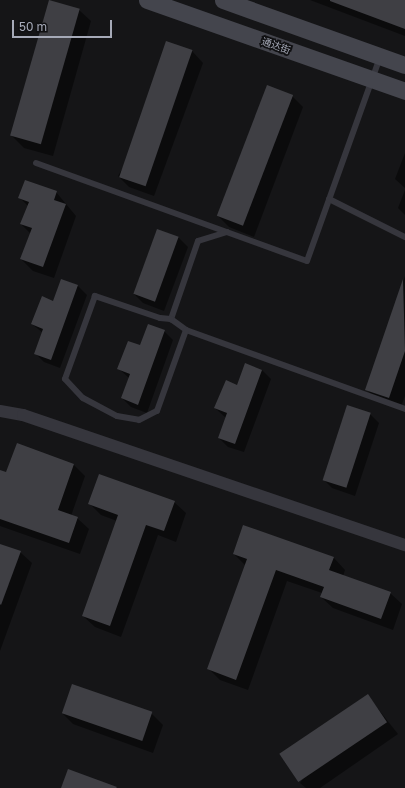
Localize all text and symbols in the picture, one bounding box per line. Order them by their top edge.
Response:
scale bar [14,12,114,38]
text: 50 m [19,19,47,34]
street label: 通达街 [260,35,292,57]

